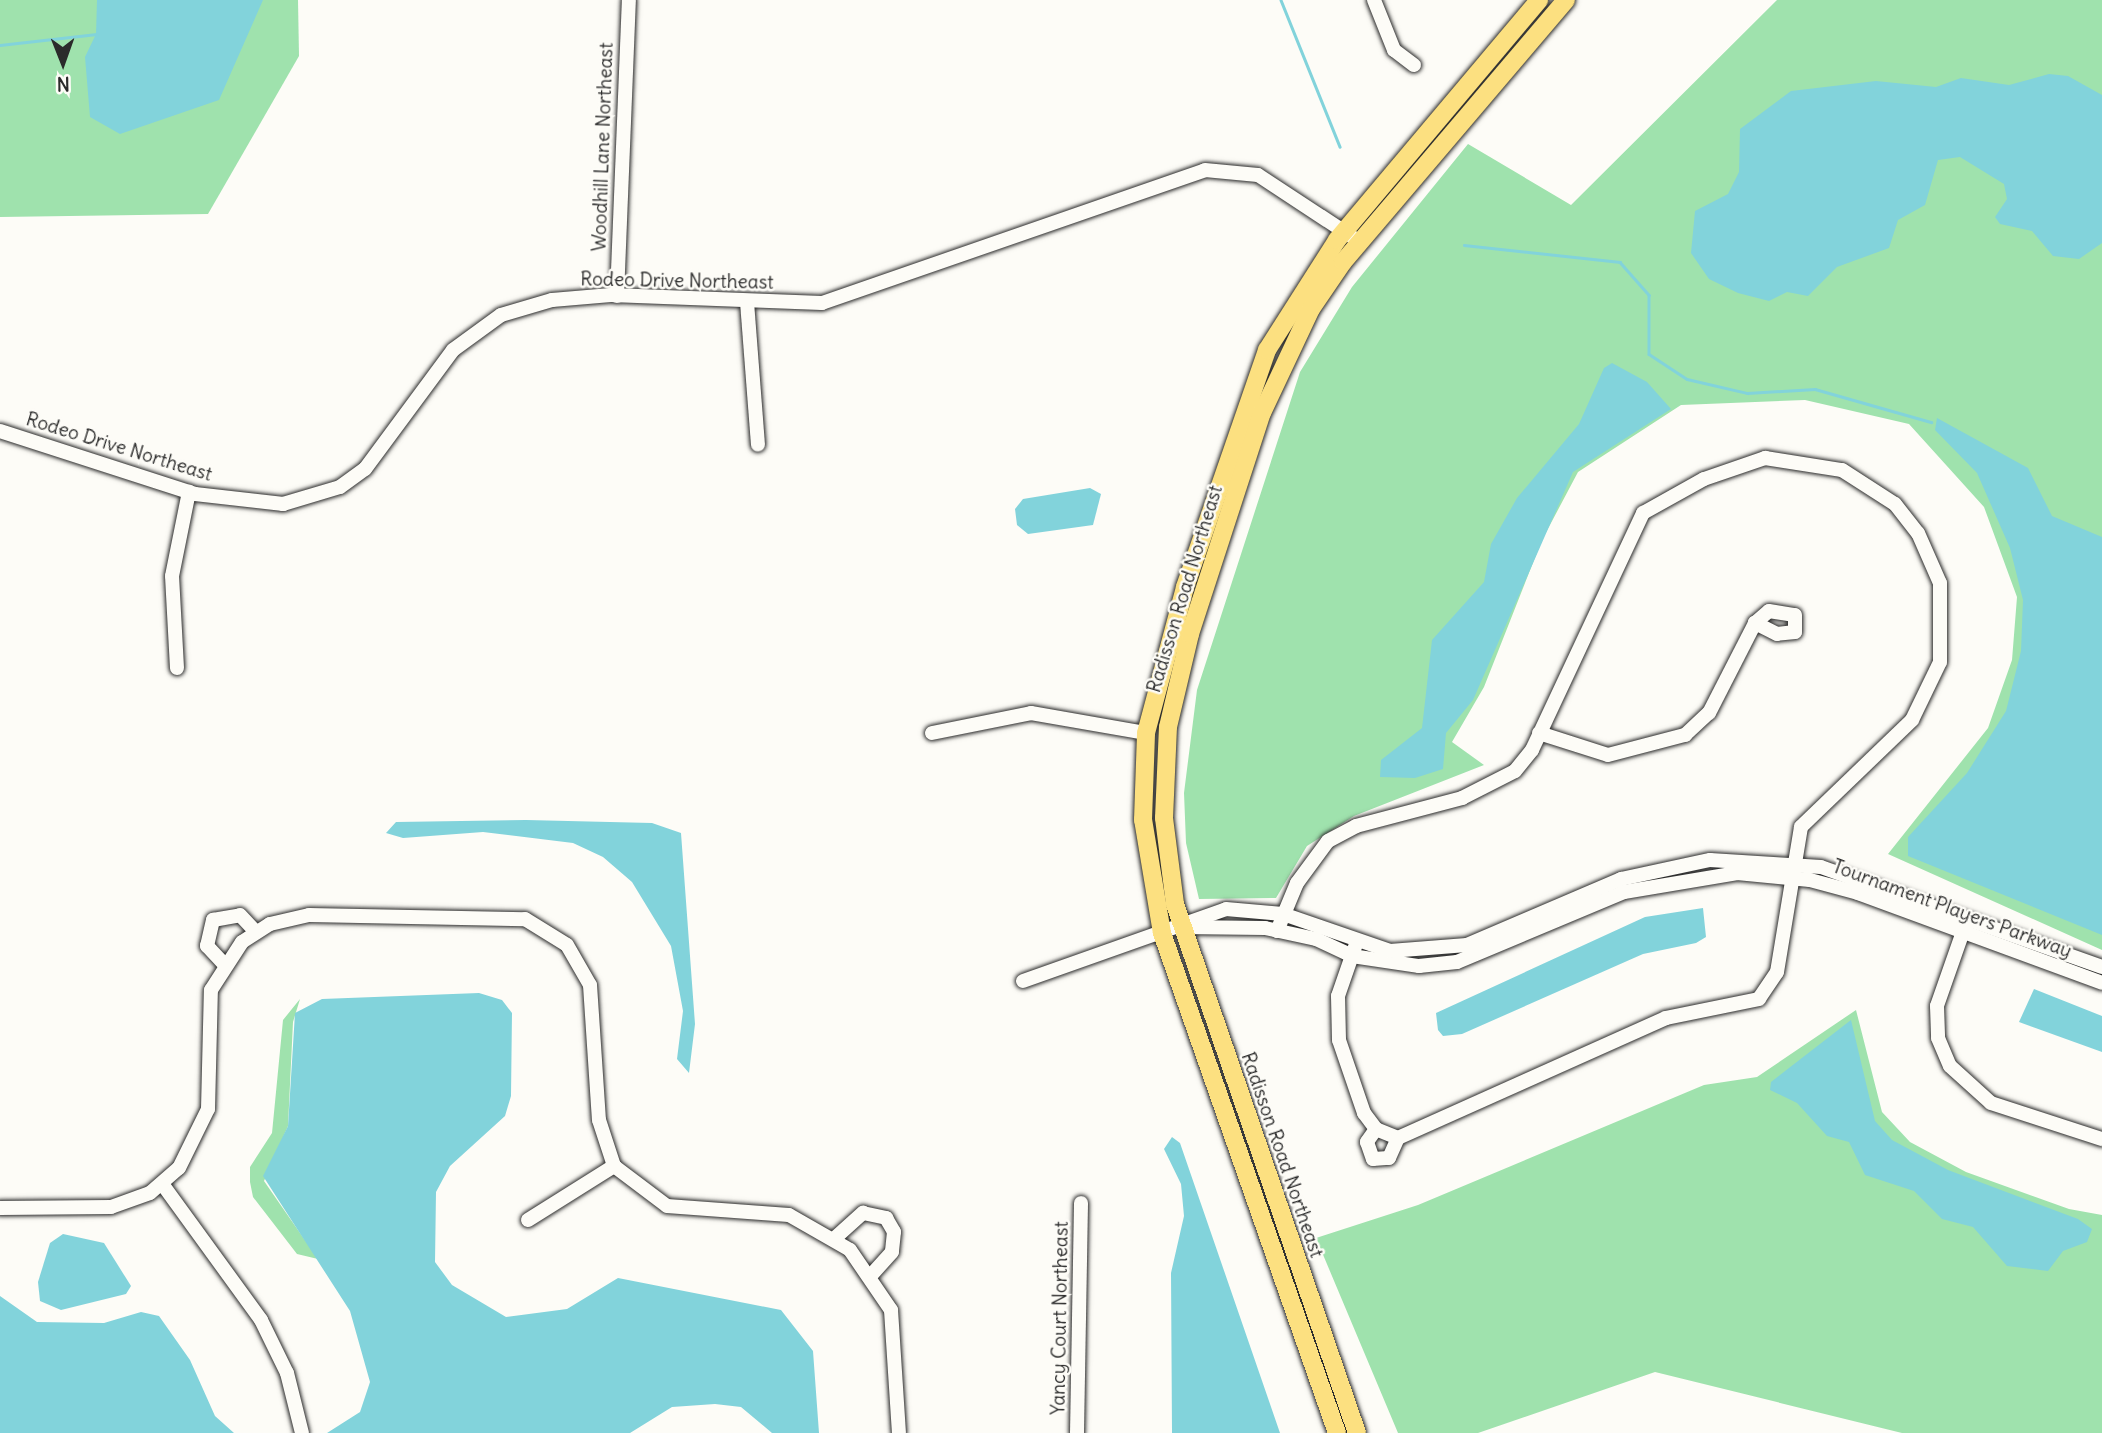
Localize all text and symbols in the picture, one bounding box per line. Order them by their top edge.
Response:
north arrow [28,28,98,98]
street label: Woodhill Lane Northeast [588,42,618,252]
text: N [57,72,70,96]
street label: Rodeo Drive Northeast [580,268,774,294]
street label: Rodeo Drive Northeast [23,408,215,486]
street label: Radisson Road Northeast [1143,483,1227,695]
street label: Tournament Players Parkway [1829,855,2075,963]
street label: Radisson Road Northeast [1236,1049,1328,1261]
street label: Yancy Court Northeast [1047,1221,1073,1415]

